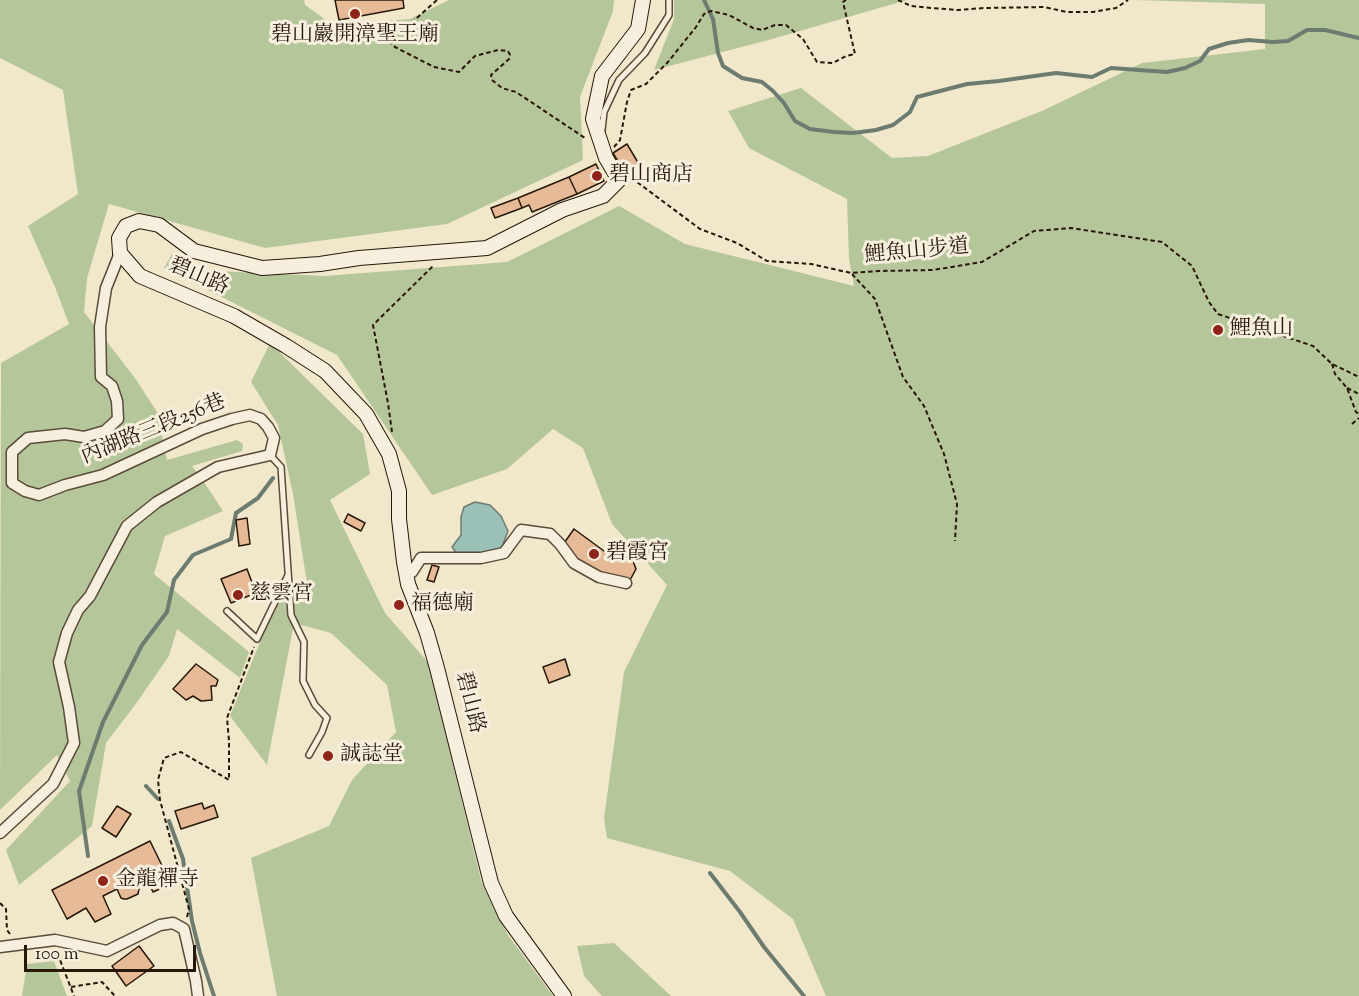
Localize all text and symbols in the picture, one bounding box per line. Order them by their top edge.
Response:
marker: 碧山巖開漳聖王廟 [348,7,362,21]
place label: 碧山巖開漳聖王廟 [271,23,439,49]
place label: 碧山商店 [609,163,693,189]
marker: 碧山商店 [590,169,604,183]
street label: 鯉魚山步道 [864,236,970,270]
street label: 碧山路 [164,254,232,302]
place label: 鯉魚山 [1230,317,1293,343]
marker: 鯉魚山 [1211,323,1225,337]
street label: 內湖路三段256巷 [78,391,230,471]
place label: 碧霞宮 [606,541,669,567]
marker: 碧霞宮 [587,547,601,561]
place label: 慈雲宮 [250,582,313,608]
marker: 慈雲宮 [231,588,245,602]
place label: 福德廟 [411,592,474,618]
marker: 福德廟 [392,598,406,612]
street label: 碧山路 [448,669,488,737]
place label: 誠誌堂 [340,743,403,769]
marker: 誠誌堂 [321,749,335,763]
place label: 金龍禪寺 [115,868,199,894]
marker: 金龍禪寺 [96,874,110,888]
scale bar [27,933,200,971]
text: 100 m [35,942,79,968]

